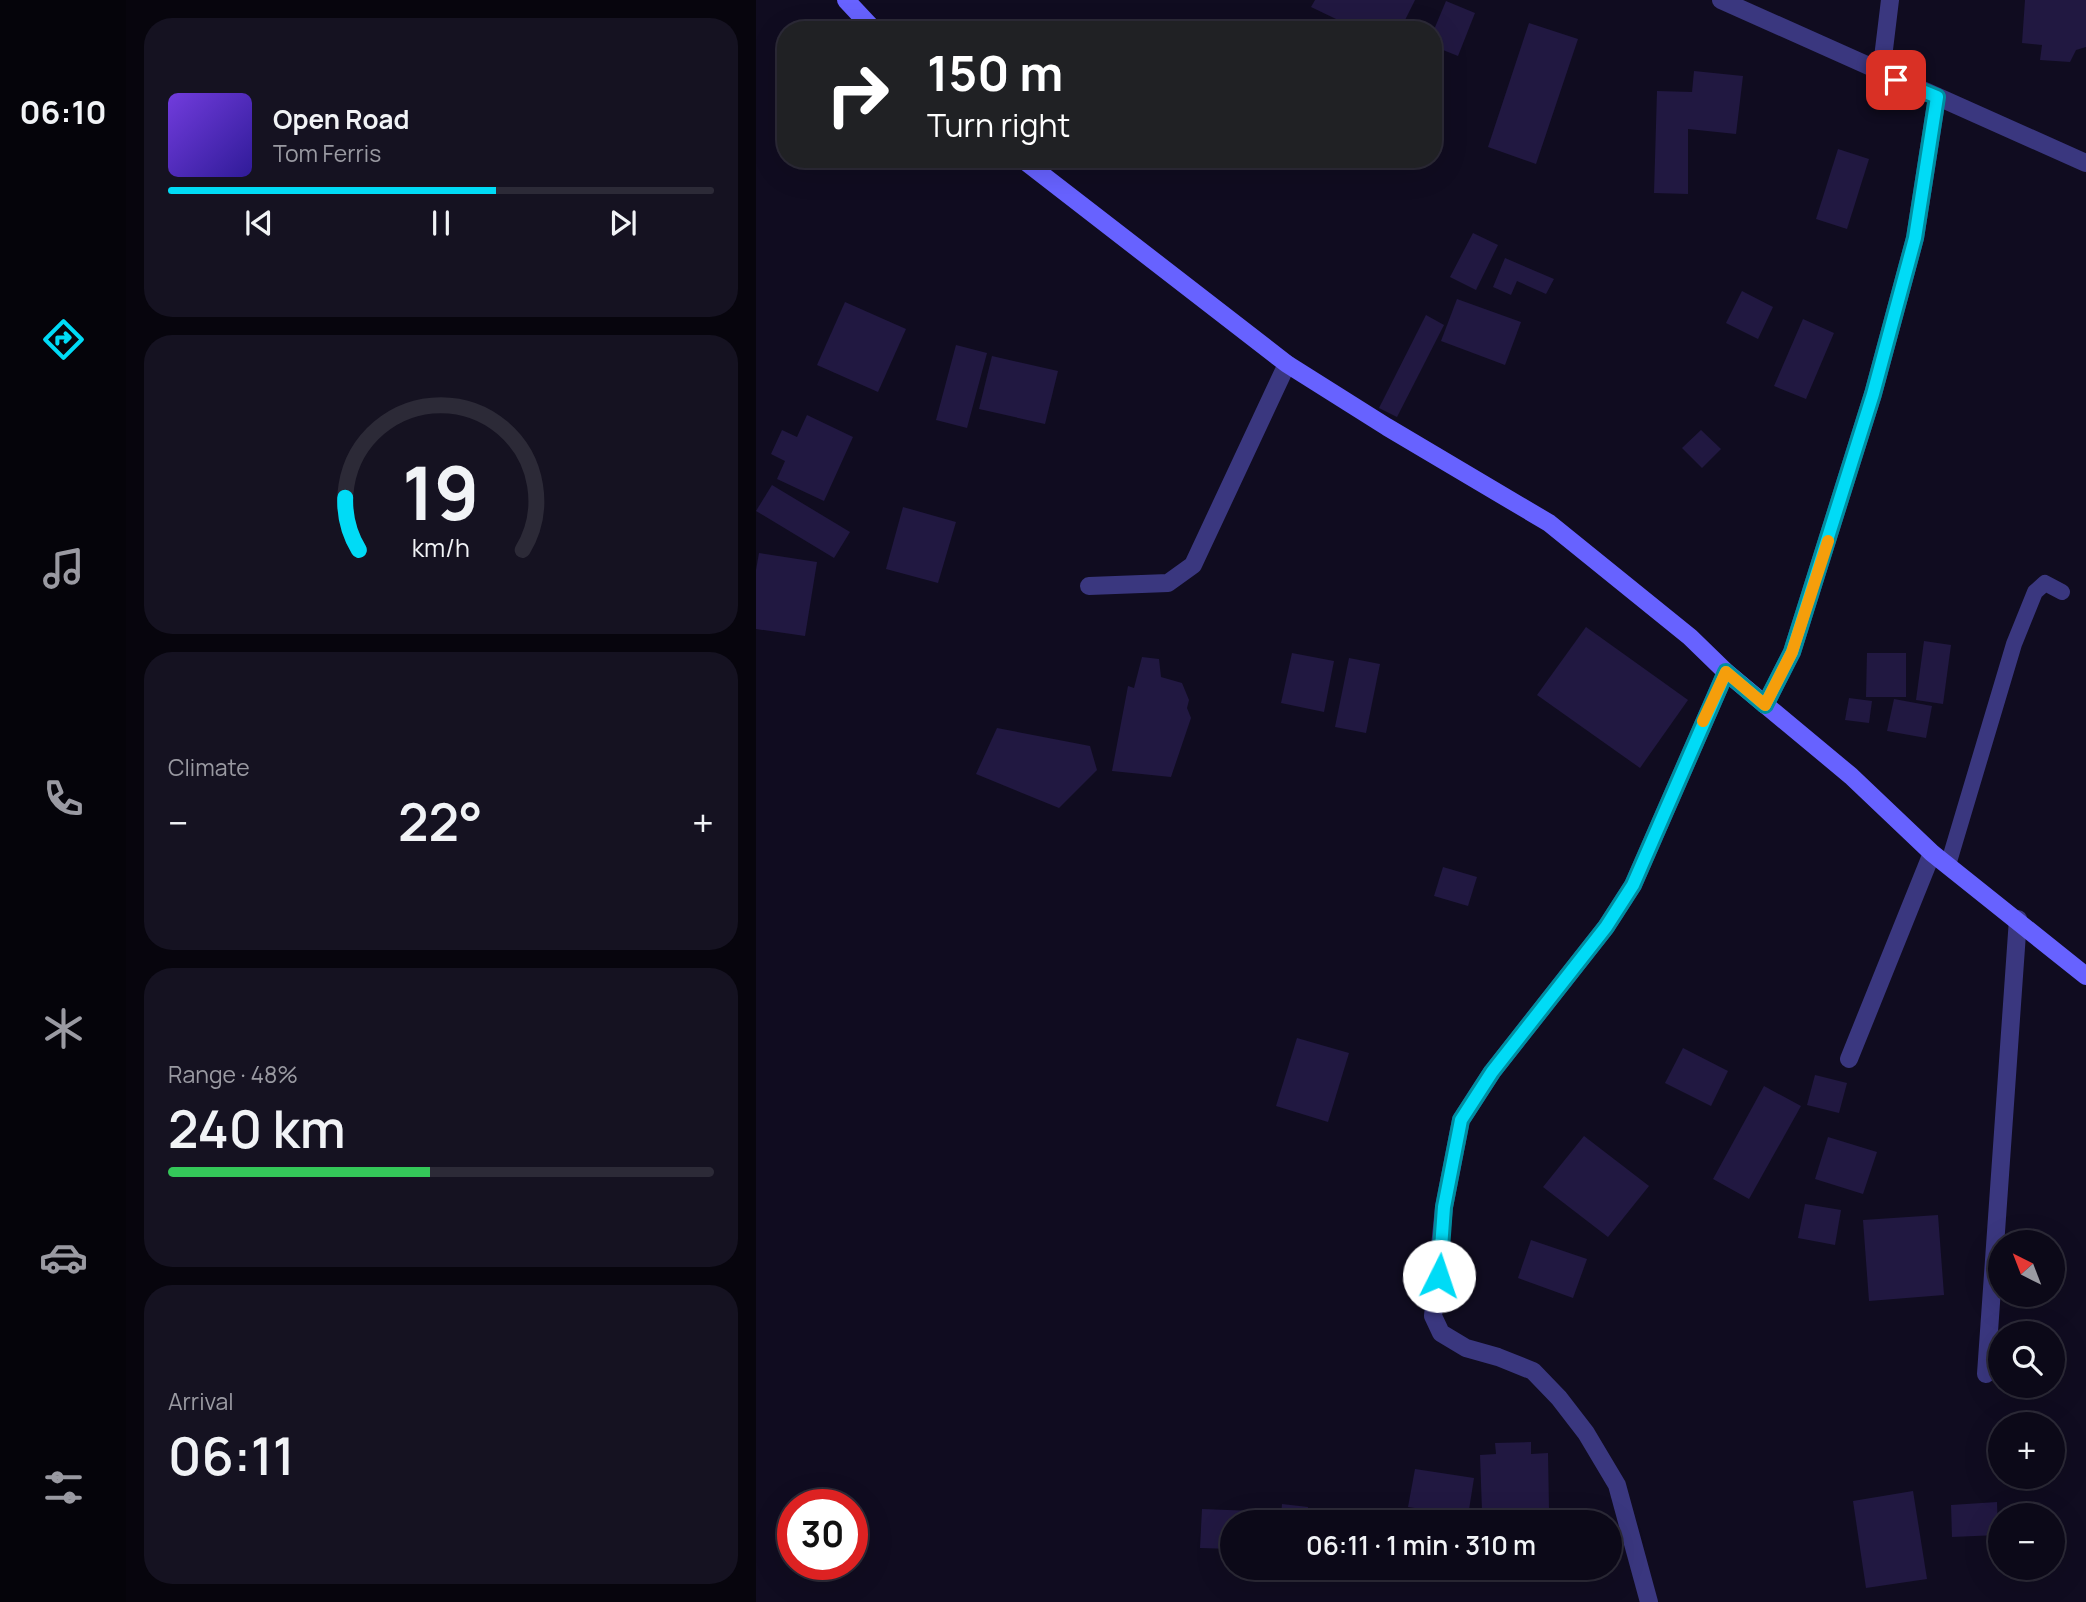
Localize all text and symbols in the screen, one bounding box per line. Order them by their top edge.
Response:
text: 150 m [927,39,1063,106]
icon: right [812,49,903,140]
pin [1866,50,1926,110]
icon: arrive [1877,61,1915,99]
text: 06:10 [20,90,106,134]
text: Open Road [273,101,409,137]
text: Turn right [927,103,1070,147]
text: Tom Ferris [273,137,381,169]
icon: previous [240,204,278,242]
icon: pause [422,204,460,242]
icon: next [604,204,642,242]
icon: directions [39,315,88,364]
text: 19 [402,443,480,543]
text: km/h [412,530,470,565]
icon: music [39,544,88,593]
text: Climate [168,751,250,783]
icon: phone [39,774,88,823]
text: 22° [398,786,483,857]
text: − [168,796,189,848]
text: + [692,796,714,848]
icon: climate [39,1004,88,1053]
text: Range · 48% [168,1058,298,1090]
text: 240 km [168,1093,346,1164]
north arrow [1988,1230,2065,1307]
map controls [1988,1230,2065,1580]
icon: car [39,1233,88,1282]
position arrow [1402,1239,1476,1313]
button: search [1988,1321,2065,1398]
text: Arrival [168,1385,234,1417]
button: + [1988,1412,2065,1489]
text: 06:11 [168,1420,295,1491]
icon: filters [39,1463,88,1512]
speed limit sign: 30 [777,1489,868,1580]
button: − [1988,1503,2065,1580]
text: 06:11 · 1 min · 310 m [1306,1527,1536,1563]

